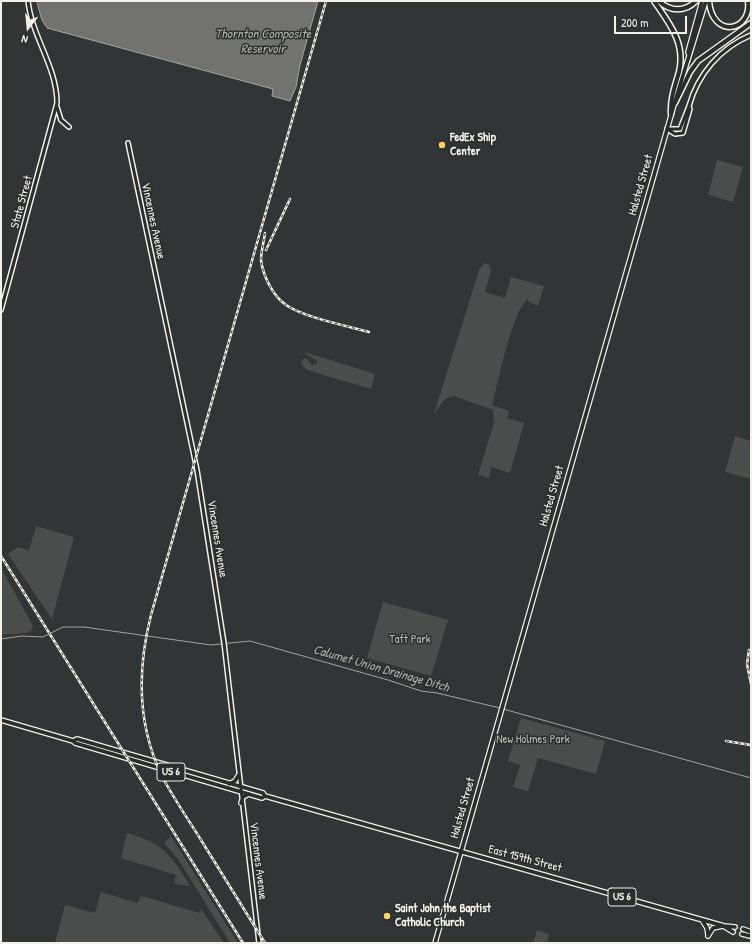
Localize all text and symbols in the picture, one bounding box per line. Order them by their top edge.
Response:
north arrow [8,8,48,48]
scale bar [616,8,689,34]
text: 200 m [621,14,648,31]
water label: Thornton Composite Reservoir [215,27,311,58]
text: N [20,32,29,47]
place label: FedEx Ship Center [450,131,496,159]
marker: FedEx Ship Center [437,140,447,150]
street label: Halsted Street [625,153,657,217]
street label: State Street [8,174,36,230]
street label: Vincennes Avenue [138,181,168,261]
street label: Halsted Street [536,464,568,528]
street label: Vincennes Avenue [204,499,230,579]
park label: Taft Park [389,633,431,647]
water label: Calumet Union Drainage Ditch [311,642,451,696]
park label: New Holmes Park [496,733,570,747]
road number: US 6 [157,763,185,781]
street label: Halsted Street [447,776,479,840]
street label: Vincennes Avenue [246,822,270,900]
street label: East 159th Street [487,842,563,876]
road number: US 6 [608,888,636,906]
place label: Saint John the Baptist Catholic Church [395,902,491,930]
marker: Saint John the Baptist Catholic Church [382,911,392,921]

